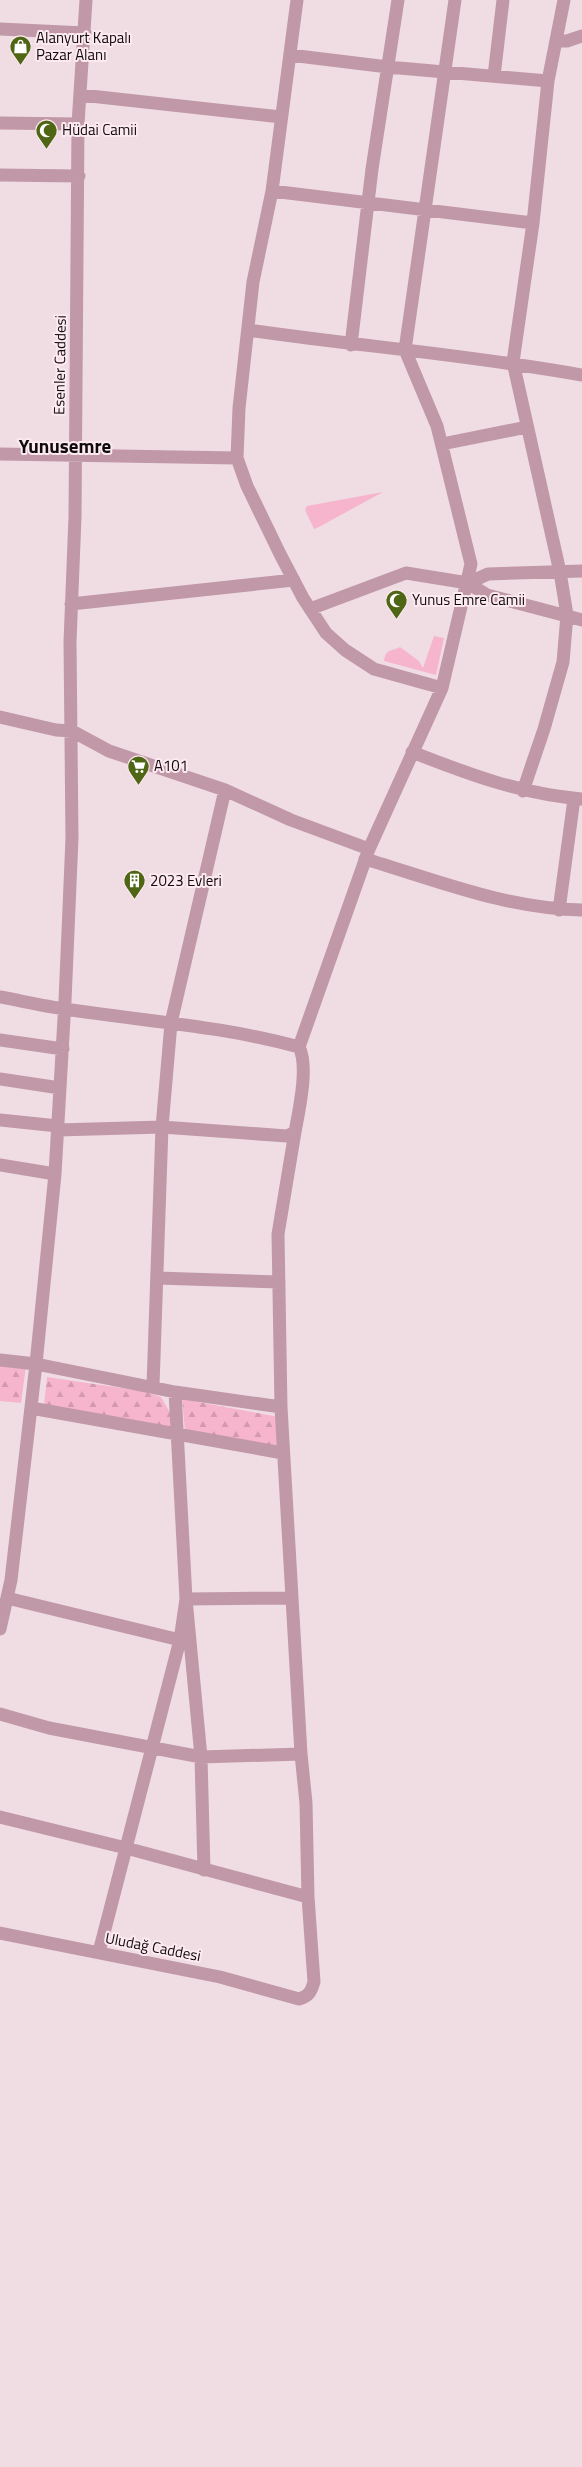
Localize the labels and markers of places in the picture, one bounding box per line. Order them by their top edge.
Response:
place label: Alanyurt Kapalı Pazar Alanı [36,26,131,66]
shop icon: Alanyurt Kapalı Pazar Alanı [7,34,33,67]
mosque icon: Hüdai Camii [34,117,60,150]
place label: Hüdai Camii [62,118,137,141]
mosque icon: Yunus Emre Camii [383,587,409,620]
place label: Yunus Emre Camii [412,588,525,611]
supermarket icon: A101 [125,753,151,786]
place label: A101 [154,754,188,777]
building icon: 2023 Evleri [121,868,147,901]
place label: 2023 Evleri [150,869,222,892]

